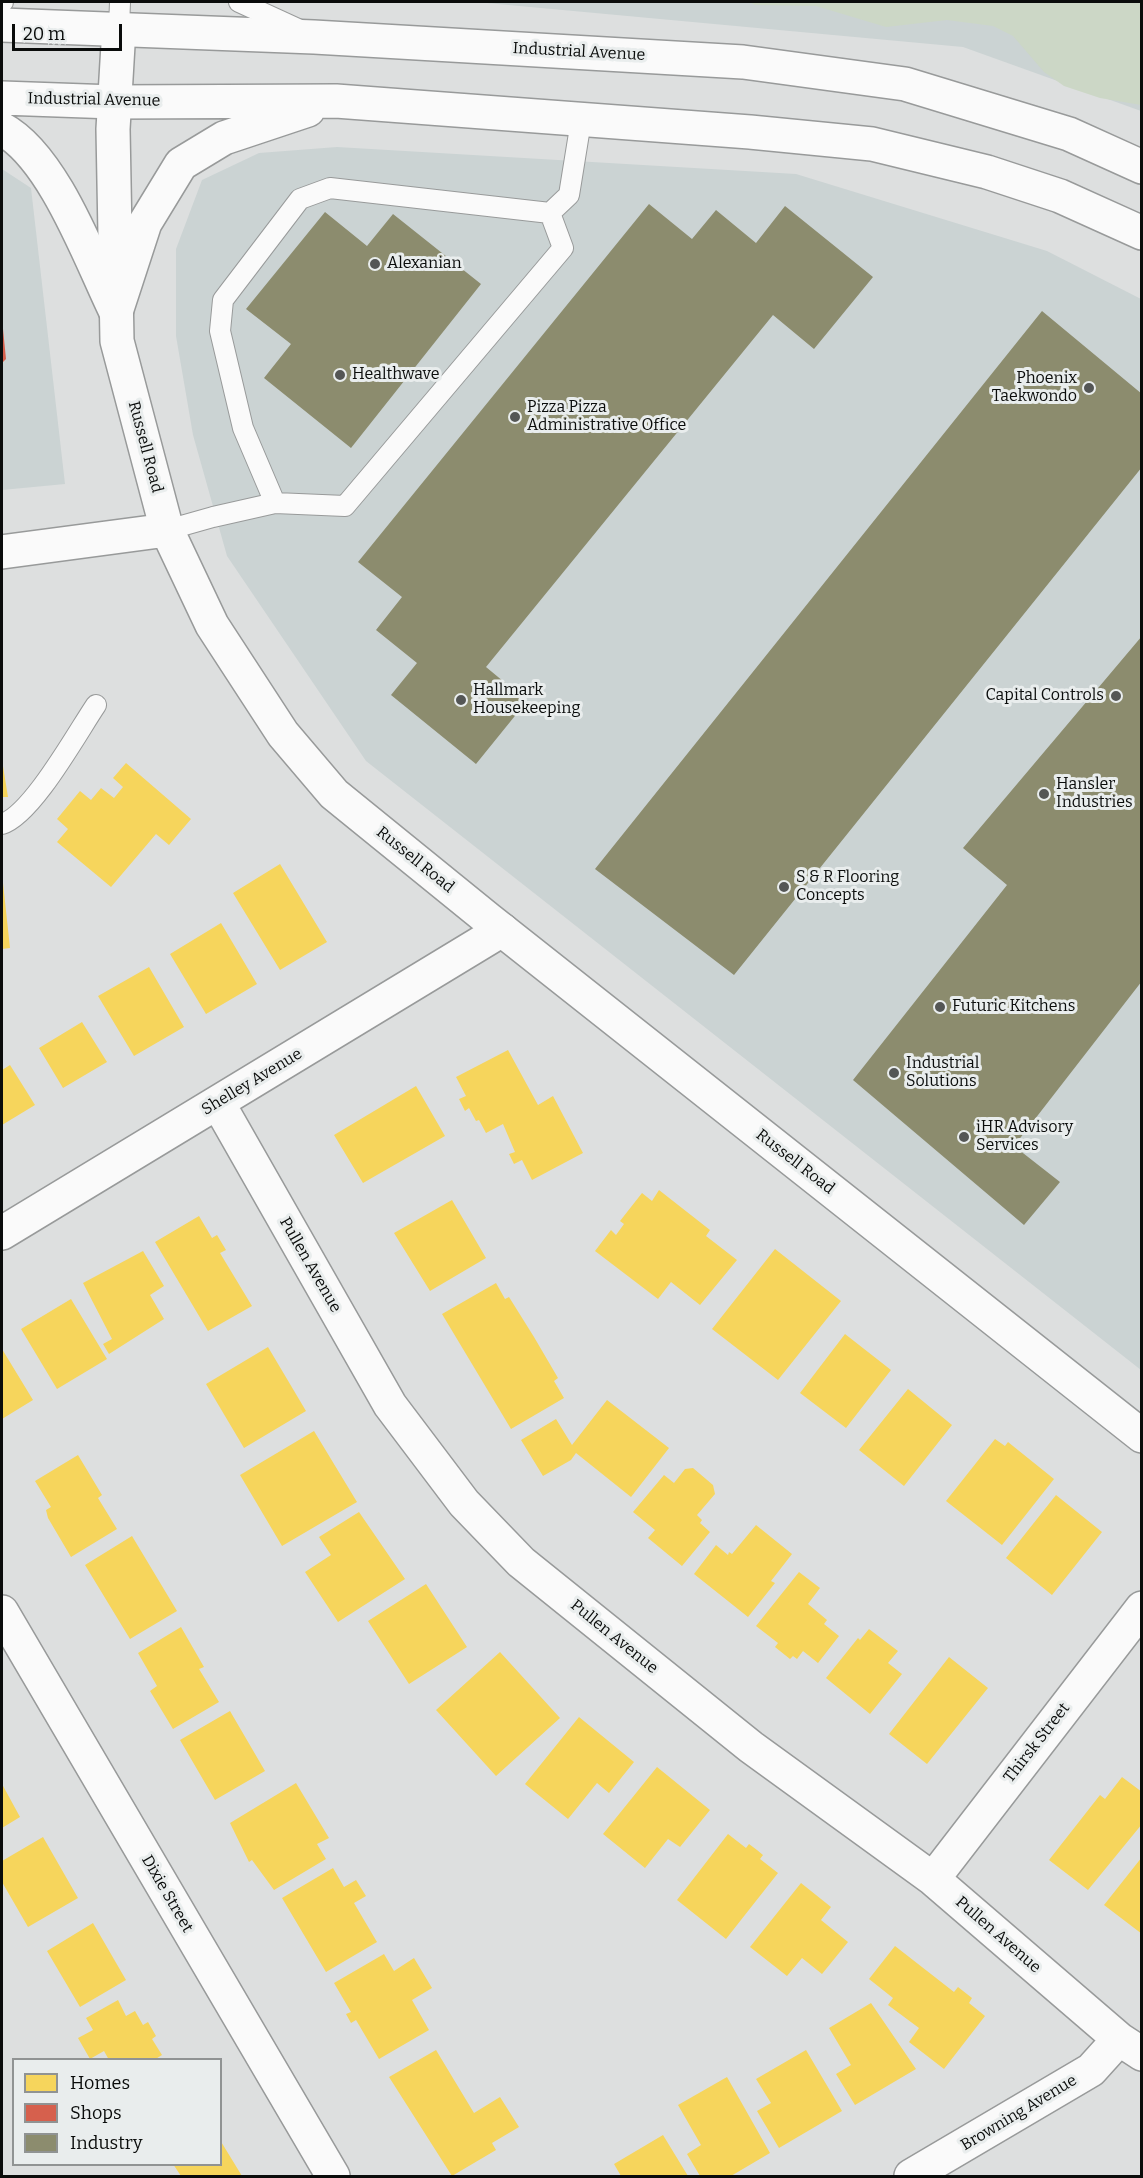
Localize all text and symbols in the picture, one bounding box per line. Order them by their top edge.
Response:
scale bar [15,12,124,50]
text: 20 m [23,23,65,45]
street label: Industrial Avenue [512,39,646,65]
street label: Industrial Avenue [27,89,161,111]
place label: Alexanian [387,254,462,274]
marker: Alexanian [368,257,382,271]
place label: Healthwave [352,365,439,385]
marker: Healthwave [333,368,347,382]
place label: Phoenix Taekwondo [992,369,1077,407]
marker: Phoenix Taekwondo [1082,381,1096,395]
place label: Pizza Pizza Administrative Office [527,398,686,436]
street label: Russell Road [124,399,166,495]
marker: Pizza Pizza Administrative Office [508,410,522,424]
place label: Hallmark Housekeeping [473,681,580,719]
place label: Capital Controls [986,686,1104,706]
marker: Capital Controls [1109,689,1123,703]
marker: Hallmark Housekeeping [454,693,468,707]
place label: Hansler Industries [1056,775,1133,813]
marker: Hansler Industries [1037,787,1051,801]
street label: Russell Road [372,823,458,897]
place label: S & R Flooring Concepts [796,868,899,906]
marker: S & R Flooring Concepts [777,880,791,894]
place label: Futuric Kitchens [952,997,1075,1017]
marker: Futuric Kitchens [933,1000,947,1014]
street label: Shelley Avenue [198,1044,306,1120]
place label: Industrial Solutions [906,1054,979,1092]
marker: Industrial Solutions [887,1066,901,1080]
place label: iHR Advisory Services [976,1118,1073,1156]
street label: Russell Road [752,1125,838,1199]
marker: iHR Advisory Services [957,1130,971,1144]
street label: Pullen Avenue [275,1214,345,1316]
street label: Pullen Avenue [566,1596,662,1678]
street label: Thirsk Street [1000,1699,1074,1787]
street label: Dixie Street [137,1852,197,1936]
street label: Pullen Avenue [951,1893,1045,1977]
legend [12,2058,222,2166]
street label: Browning Avenue [958,2071,1080,2155]
text: Homes [70,2072,130,2094]
text: Shops [70,2102,122,2124]
text: Industry [70,2132,142,2154]

